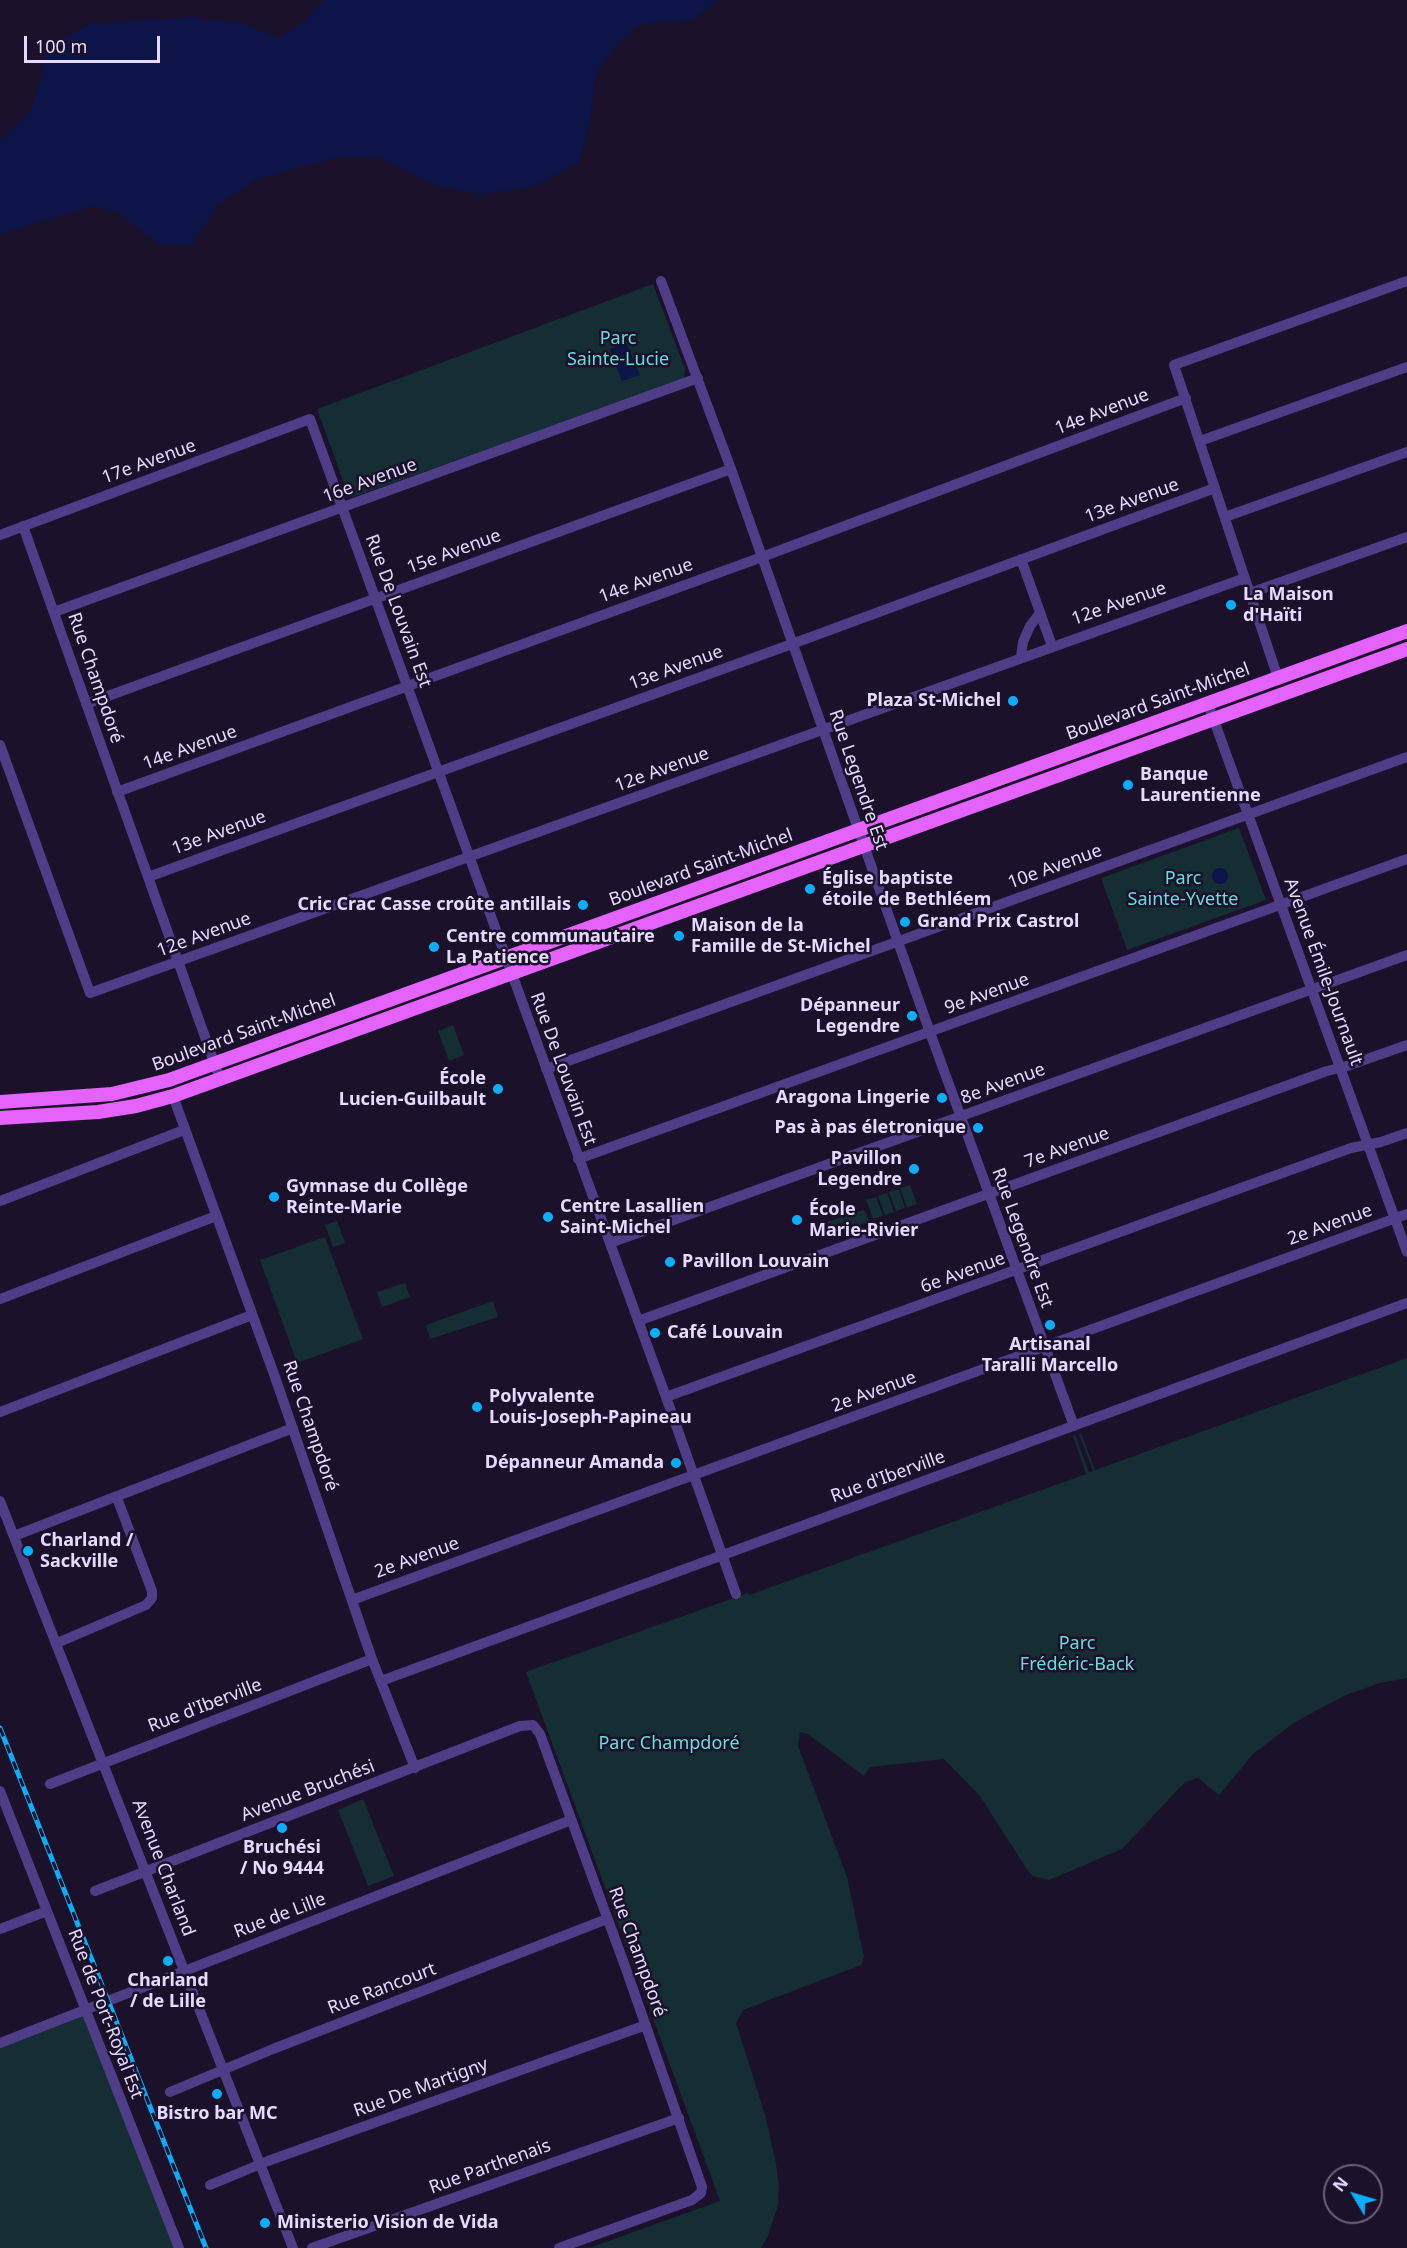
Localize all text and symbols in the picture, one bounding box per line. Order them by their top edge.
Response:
scale bar [27,24,164,62]
text: 100 m [35,34,87,58]
park label: Parc Sainte-Lucie [567,328,669,370]
street label: 14e Avenue [1052,384,1152,440]
street label: 17e Avenue [99,435,199,489]
street label: 16e Avenue [320,454,420,508]
street label: 13e Avenue [1082,474,1182,528]
street label: 15e Avenue [404,525,504,579]
street label: Rue De Louvain Est [360,531,436,691]
street label: 14e Avenue [596,554,696,608]
street label: 12e Avenue [1069,578,1169,630]
place label: La Maison d'Haïti [1243,584,1334,626]
marker: La Maison d'Haïti [1224,598,1238,612]
street label: Rue Champdoré [63,610,127,746]
street label: 13e Avenue [626,641,726,695]
street label: Boulevard Saint-Michel [1063,659,1253,745]
place label: Plaza St-Michel [866,690,1001,712]
marker: Plaza St-Michel [1006,694,1020,708]
street label: Rue Legendre Est [824,707,892,853]
street label: 14e Avenue [140,721,240,775]
street label: 12e Avenue [612,743,712,797]
place label: Banque Laurentienne [1140,764,1261,806]
marker: Banque Laurentienne [1121,778,1135,792]
street label: 13e Avenue [169,806,269,860]
street label: Boulevard Saint-Michel [606,825,796,911]
street label: 10e Avenue [1005,840,1105,894]
place label: Église baptiste étoile de Bethléem [822,868,991,910]
park label: Parc Sainte-Yvette [1128,868,1238,910]
street label: Avenue Émile-Journault [1279,875,1367,1069]
marker: Église baptiste étoile de Bethléem [803,882,817,896]
place label: Cric Crac Casse croûte antillais [297,894,571,916]
marker: Cric Crac Casse croûte antillais [576,898,590,912]
street label: 12e Avenue [154,908,254,962]
place label: Grand Prix Castrol [917,911,1079,933]
place label: Maison de la Famille de St-Michel [691,915,870,958]
marker: Grand Prix Castrol [898,915,912,929]
place label: Centre communautaire La Patience [446,926,655,968]
marker: Maison de la Famille de St-Michel [672,929,686,943]
marker: Centre communautaire La Patience [427,940,441,954]
street label: 9e Avenue [942,969,1032,1019]
street label: Rue De Louvain Est [525,989,601,1149]
street label: Boulevard Saint-Michel [149,990,339,1076]
place label: Dépanneur Legendre [800,995,900,1038]
marker: Dépanneur Legendre [905,1009,919,1023]
street label: 8e Avenue [958,1059,1048,1109]
place label: École Lucien-Guilbault [339,1068,486,1110]
marker: École Lucien-Guilbault [491,1082,505,1096]
place label: Aragona Lingerie [776,1087,930,1109]
marker: Aragona Lingerie [935,1091,949,1105]
place label: Pas à pas életronique [774,1117,966,1139]
marker: Pas à pas életronique [971,1121,985,1135]
street label: 7e Avenue [1022,1123,1112,1173]
place label: Pavillon Legendre [818,1148,902,1190]
marker: Pavillon Legendre [907,1162,921,1176]
street label: Rue Legendre Est [987,1165,1057,1311]
place label: Gymnase du Collège Reinte-Marie [286,1176,468,1218]
marker: Gymnase du Collège Reinte-Marie [267,1190,281,1204]
place label: Centre Lasallien Saint-Michel [560,1196,704,1238]
place label: École Marie-Rivier [809,1199,918,1242]
street label: 2e Avenue [1285,1200,1375,1250]
marker: Centre Lasallien Saint-Michel [541,1210,555,1224]
marker: École Marie-Rivier [790,1213,804,1227]
street label: 6e Avenue [918,1248,1008,1298]
place label: Pavillon Louvain [682,1251,829,1273]
marker: Pavillon Louvain [663,1255,677,1269]
marker: Artisanal Taralli Marcello [1043,1318,1057,1332]
place label: Café Louvain [667,1322,783,1344]
marker: Café Louvain [648,1326,662,1340]
place label: Artisanal Taralli Marcello [982,1334,1118,1376]
street label: Rue Champdoré [278,1358,342,1494]
street label: 2e Avenue [829,1367,919,1417]
place label: Polyvalente Louis-Joseph-Papineau [489,1386,692,1428]
marker: Polyvalente Louis-Joseph-Papineau [470,1400,484,1414]
street label: Rue d'Iberville [828,1446,948,1508]
place label: Dépanneur Amanda [485,1452,664,1474]
marker: Dépanneur Amanda [669,1456,683,1470]
place label: Charland / Sackville [40,1530,133,1572]
street label: 2e Avenue [372,1533,462,1583]
marker: Charland / Sackville [21,1544,35,1558]
park label: Parc Frédéric-Back [1020,1633,1134,1676]
street label: Rue d'Iberville [145,1674,265,1738]
park label: Parc Champdoré [598,1733,740,1755]
street label: Avenue Bruchési [238,1756,378,1826]
street label: Avenue Charland [127,1797,199,1939]
marker: Bruchési / No 9444 [275,1821,289,1835]
place label: Bruchési / No 9444 [240,1837,324,1880]
street label: Rue Champdoré [603,1884,671,2020]
street label: Rue de Lille [231,1889,329,1943]
street label: Rue de Port-Royal Est [63,1926,147,2102]
marker: Charland / de Lille [161,1954,175,1968]
street label: Rue Rancourt [325,1958,439,2020]
place label: Charland / de Lille [127,1970,209,2012]
street label: Rue De Martigny [351,2054,491,2122]
marker: Bistro bar MC [210,2087,224,2101]
place label: Bistro bar MC [156,2103,278,2125]
street label: Rue Parthenais [426,2135,554,2199]
north arrow [1323,2164,1383,2224]
text: N [1328,2172,1353,2196]
place label: Ministerio Vision de Vida [277,2212,499,2234]
marker: Ministerio Vision de Vida [258,2216,272,2230]

